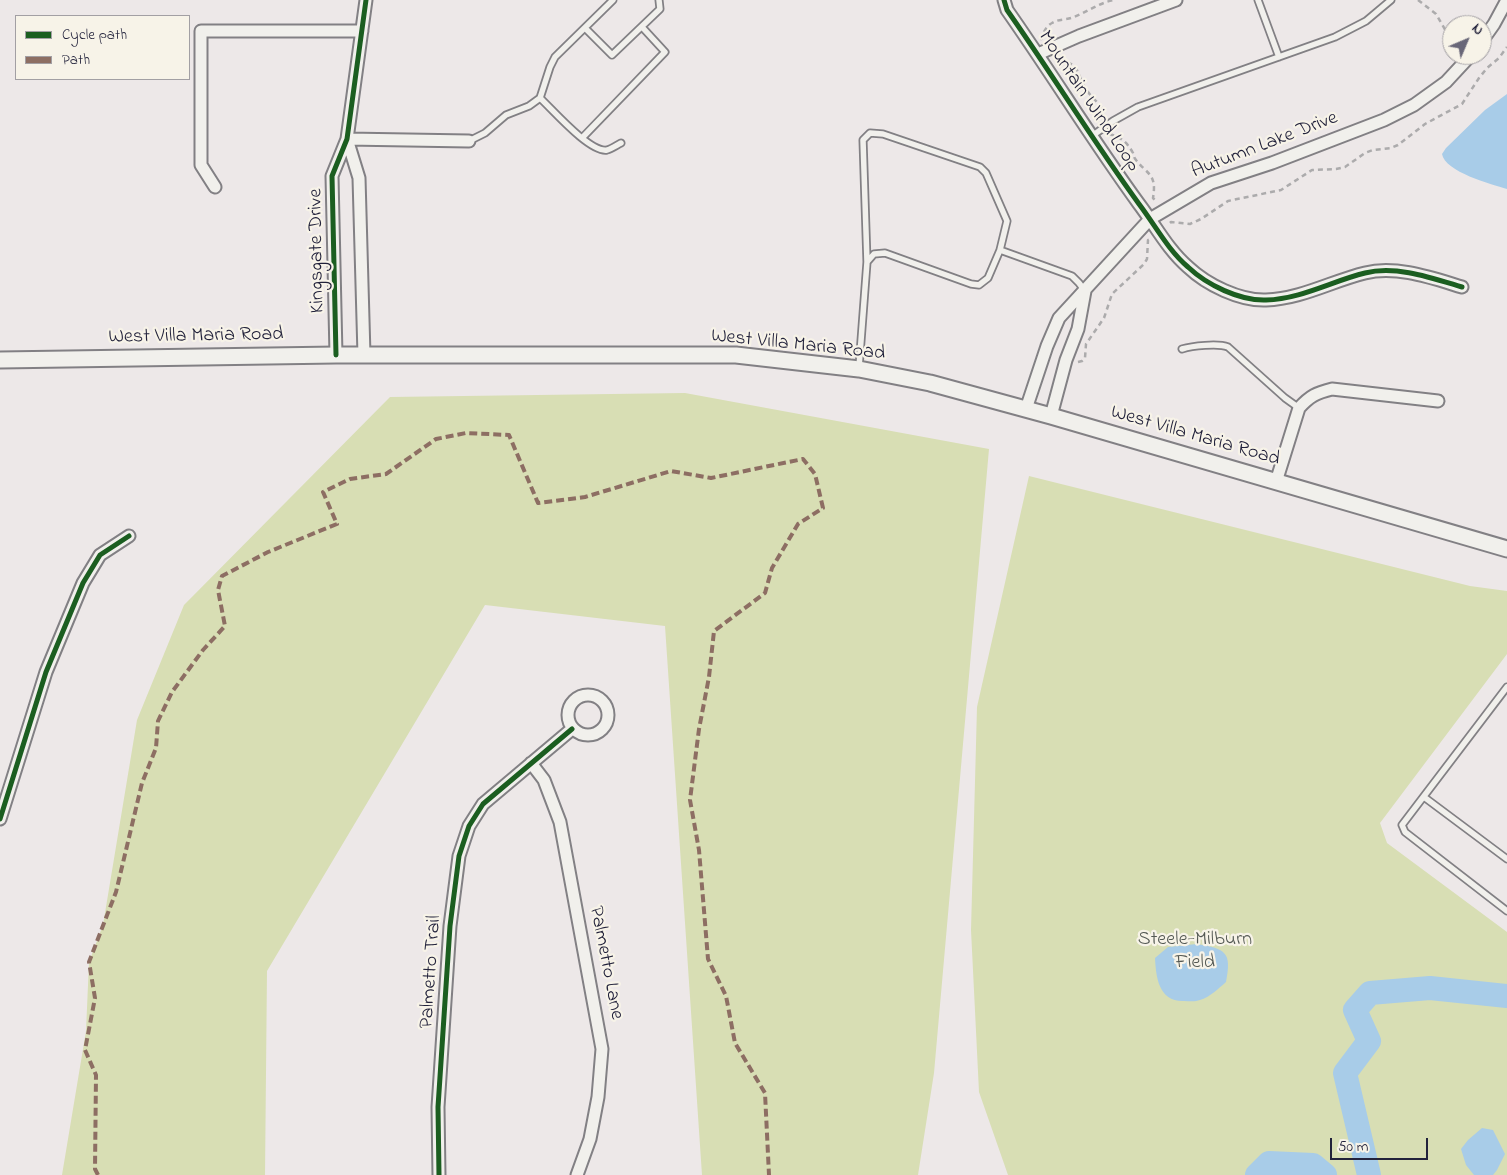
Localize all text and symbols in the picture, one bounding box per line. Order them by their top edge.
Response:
legend [15,15,190,80]
north arrow [1442,15,1492,65]
text: N [1466,19,1488,41]
text: Cycle path [62,24,127,46]
street label: Mountain Wind Loop [1032,27,1144,177]
text: Path [62,49,90,71]
street label: Autumn Lake Drive [1188,107,1342,185]
street label: Kingsgate Drive [305,189,331,313]
street label: West Villa Maria Road [108,323,284,351]
street label: West Villa Maria Road [710,325,886,367]
street label: West Villa Maria Road [1108,401,1282,473]
street label: Palmetto Lane [582,904,628,1022]
street label: Palmetto Trail [416,915,448,1029]
park label: Steele-Milburn Field [1138,929,1252,976]
scale bar [1332,1128,1430,1160]
text: 50 m [1338,1136,1368,1158]

